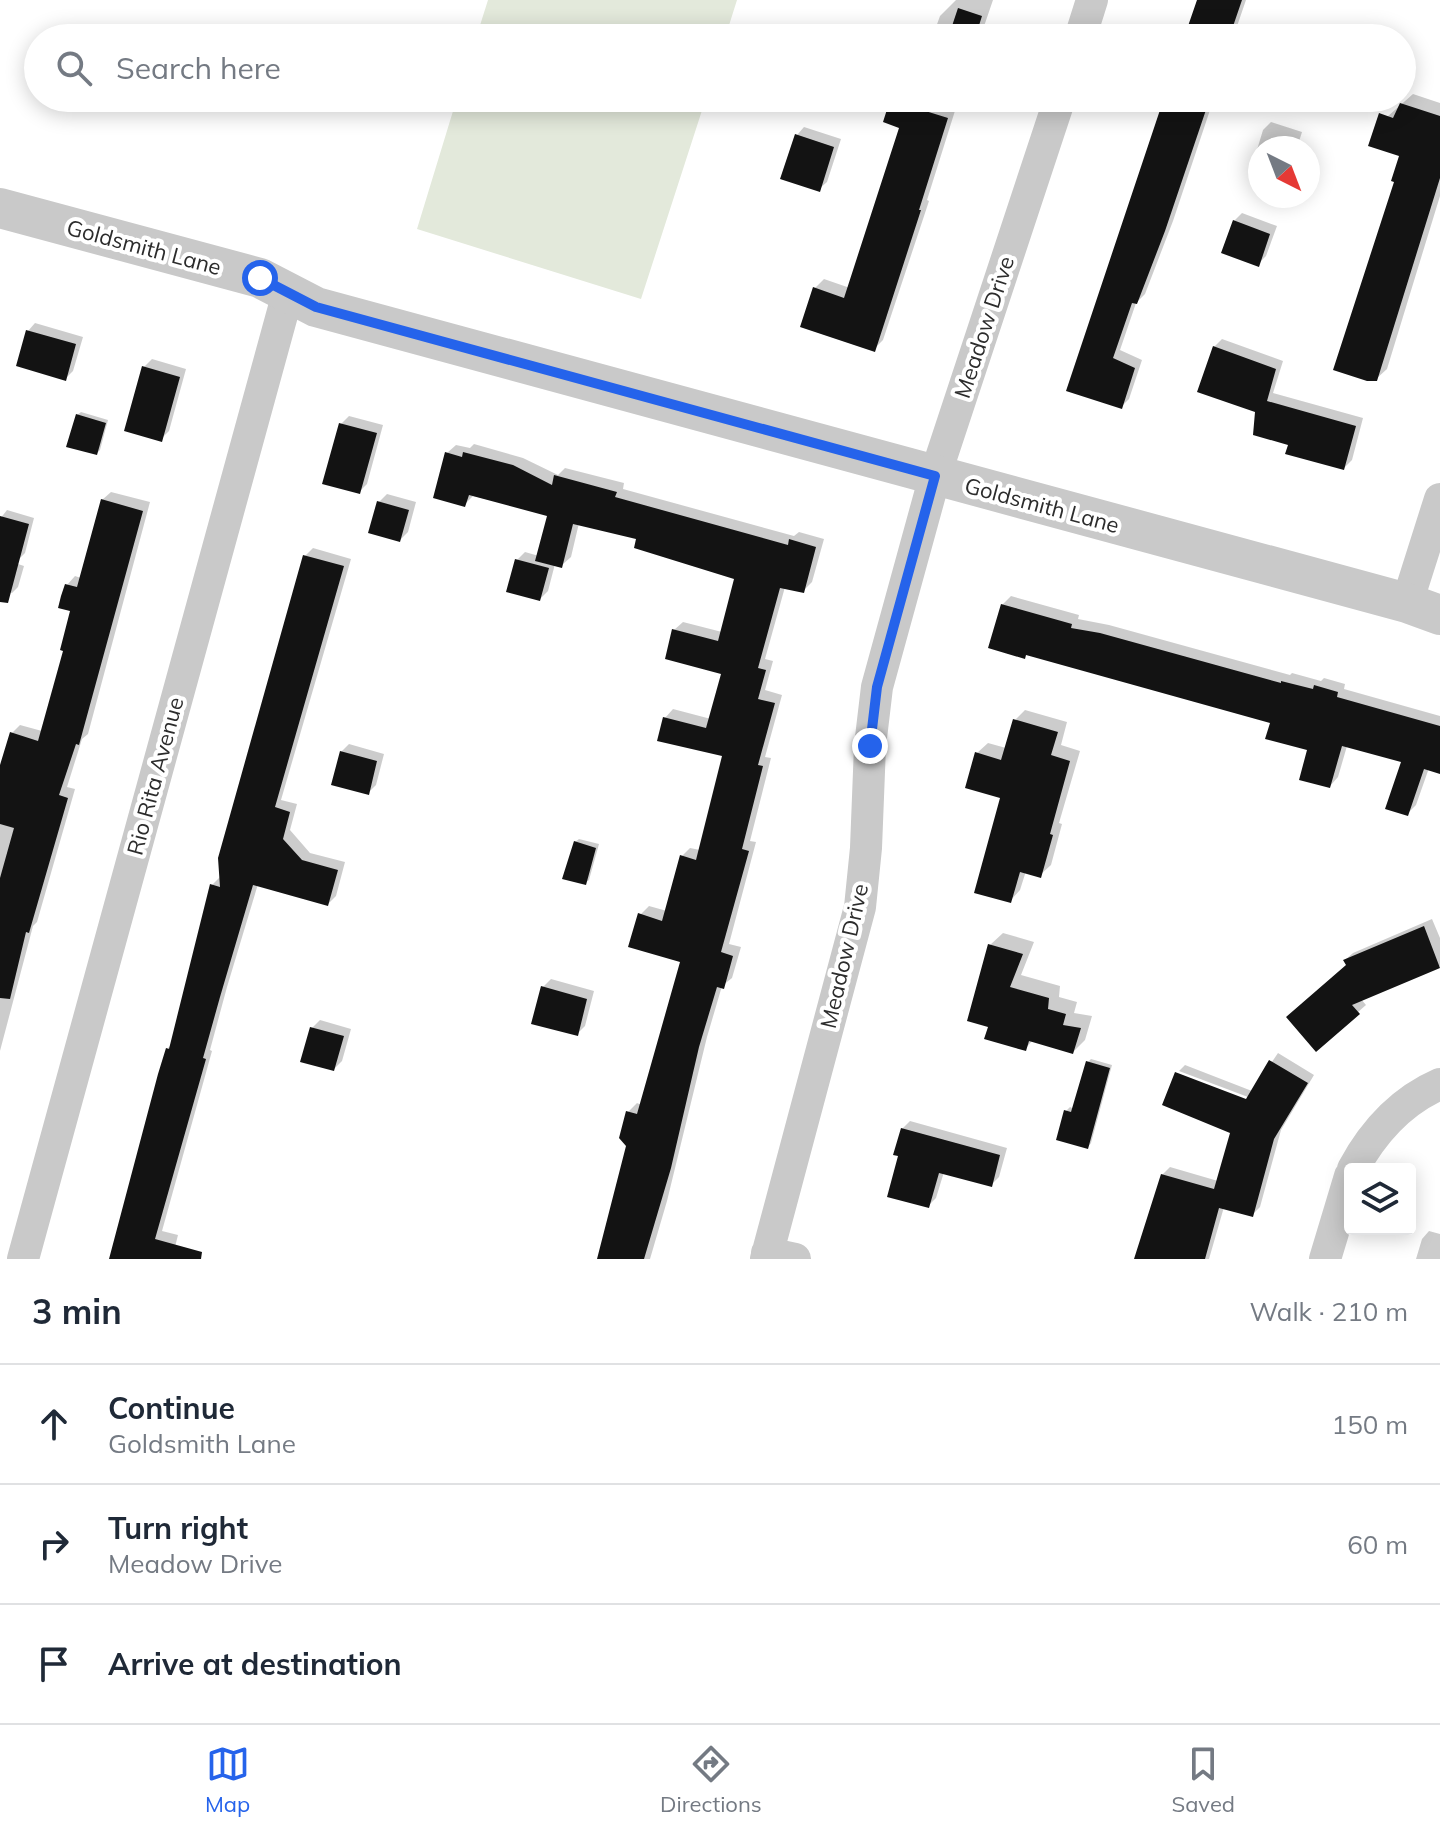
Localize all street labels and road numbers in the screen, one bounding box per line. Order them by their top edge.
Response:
street label: Goldsmith Lane [64,213,224,281]
street label: Meadow Drive [948,252,1020,402]
street label: Goldsmith Lane [962,471,1122,539]
street label: Rio Rita Avenue [120,694,190,858]
street label: Meadow Drive [814,881,874,1031]

